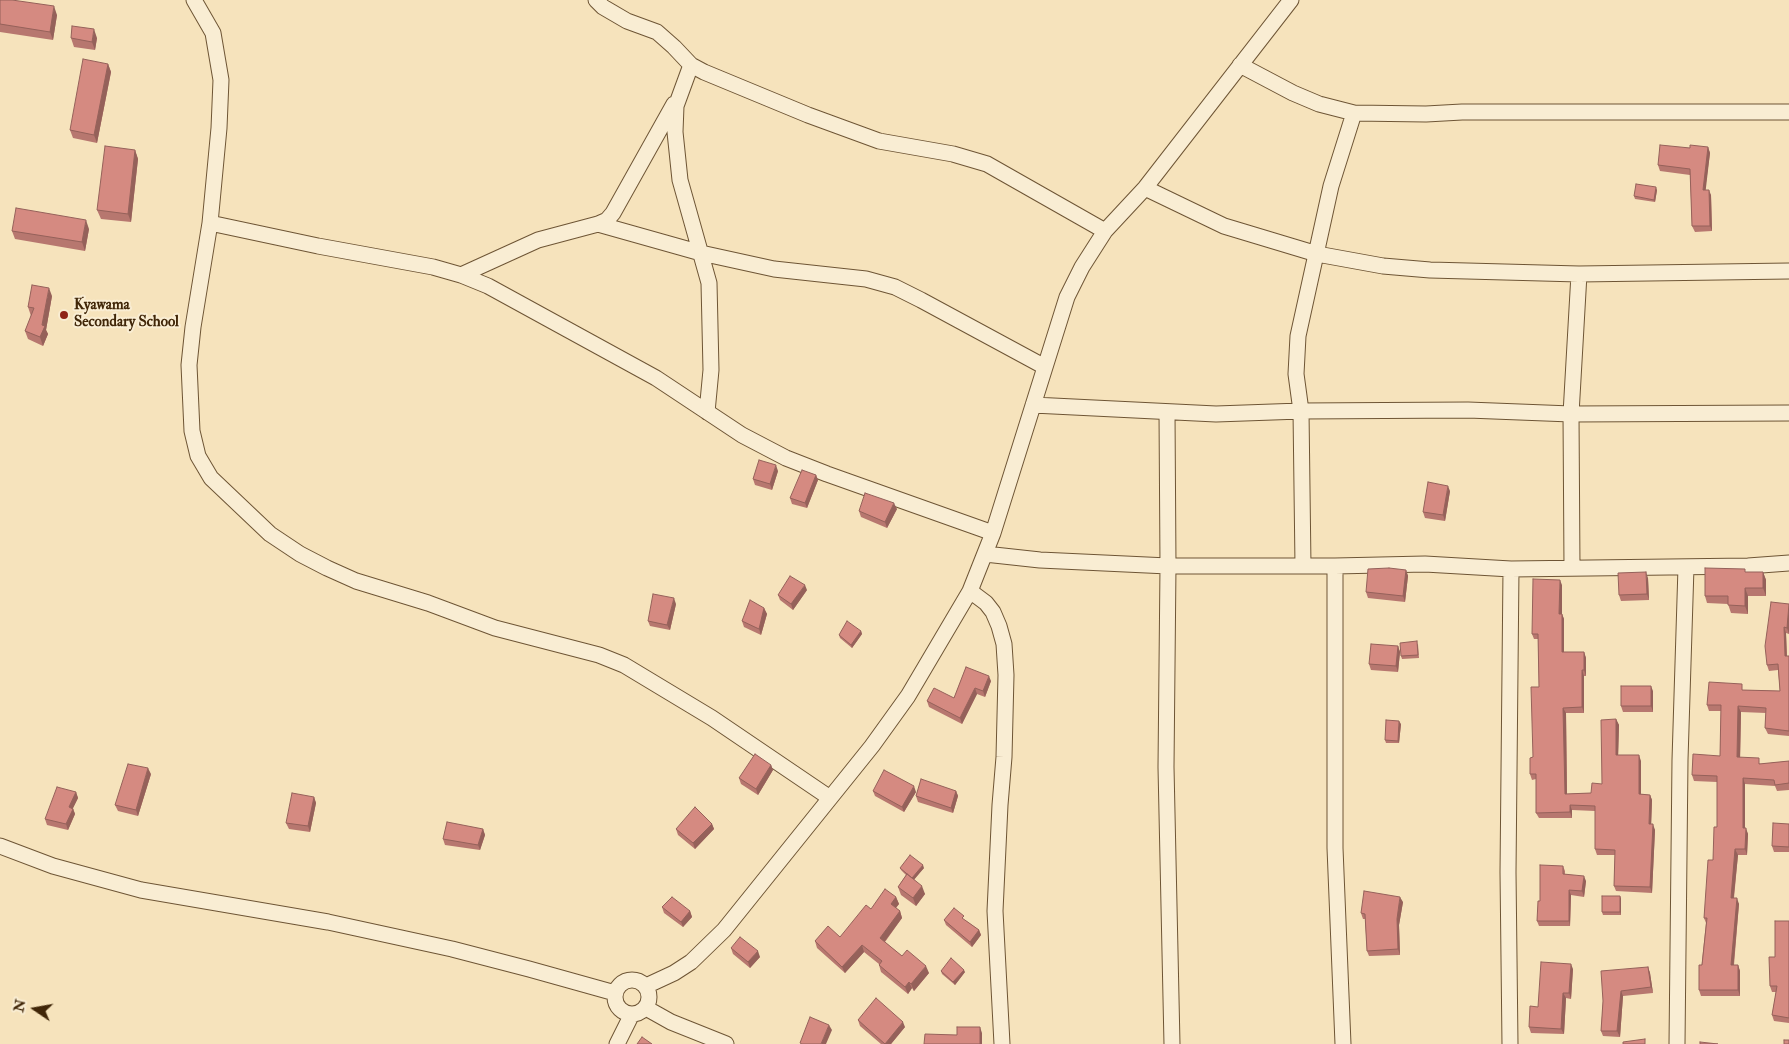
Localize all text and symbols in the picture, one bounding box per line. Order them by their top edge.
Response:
place label: Kyawama Secondary School [74,297,179,332]
marker: Kyawama Secondary School [58,309,70,321]
north arrow [10,984,60,1034]
text: N [10,998,29,1014]

